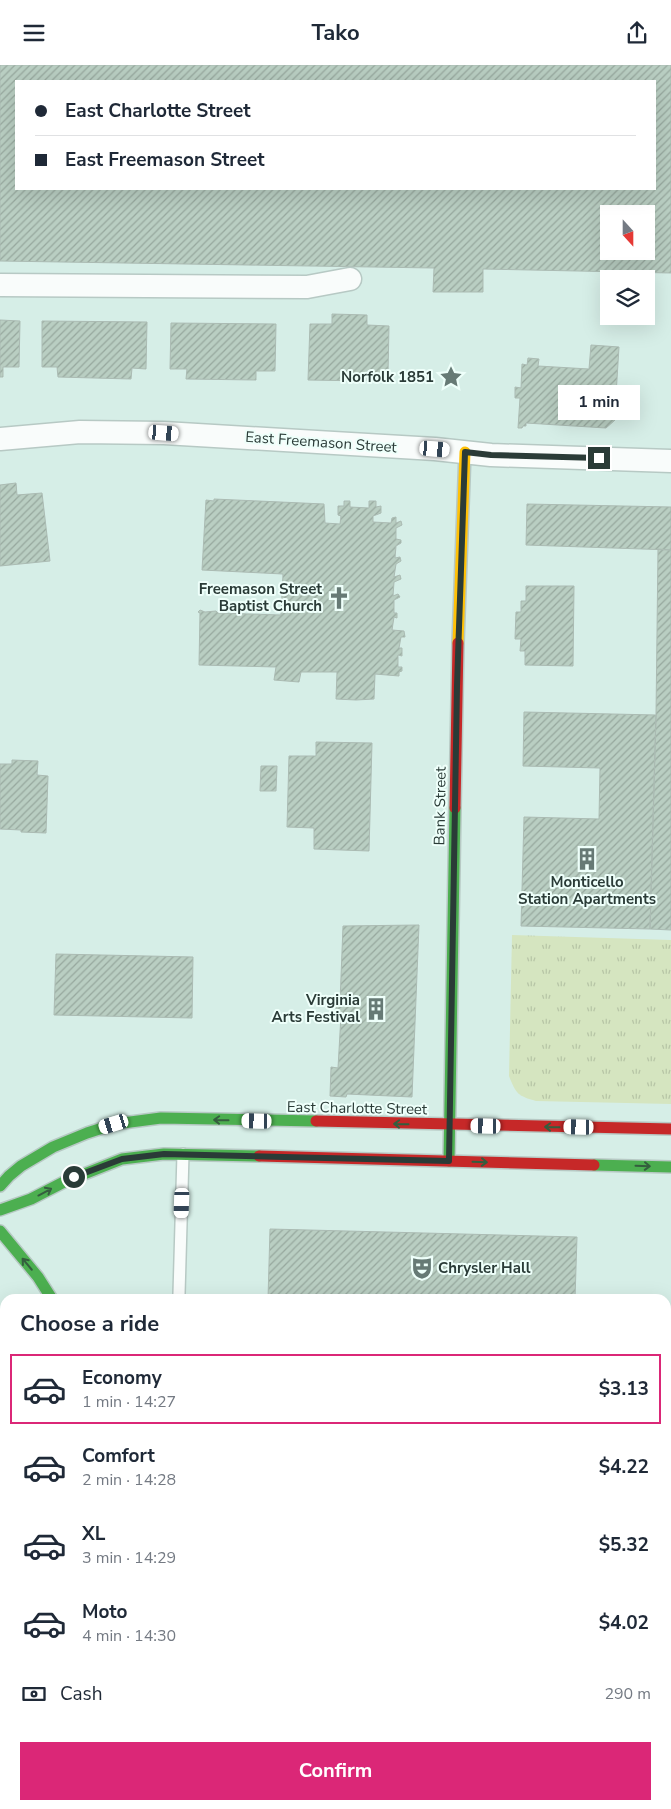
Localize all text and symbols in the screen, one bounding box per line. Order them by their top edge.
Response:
text: Tako [311,18,360,48]
icon: menu [20,19,48,47]
icon: share [623,19,651,47]
text: East Charlotte Street [65,98,251,124]
text: East Freemason Street [65,147,264,173]
north arrow [600,205,655,260]
map controls [600,205,655,325]
button: layers [600,270,655,325]
place icon: Norfolk 1851 [438,364,464,390]
place label: Norfolk 1851 [341,367,434,387]
callout: 1 min [558,385,640,421]
text: 1 min [578,391,620,413]
car [148,424,179,442]
street label: East Freemason Street [245,427,398,457]
car [419,440,450,458]
route end [588,447,610,469]
place label: Freemason Street Baptist Church [199,579,322,616]
church icon: Freemason Street Baptist Church [326,585,352,611]
street label: Bank Street [429,766,451,846]
building icon: Monticello Station Apartments [574,846,600,872]
place label: Monticello Station Apartments [518,872,656,909]
place label: Virginia Arts Festival [272,990,360,1027]
building icon: Virginia Arts Festival [363,996,389,1022]
street label: East Charlotte Street [287,1097,428,1119]
car [97,1112,130,1136]
car [241,1113,272,1129]
one-way arrow [213,1115,230,1125]
car [470,1118,501,1134]
one-way arrow [393,1119,410,1129]
car [563,1119,594,1135]
one-way arrow [545,1122,561,1132]
one-way arrow [472,1157,488,1167]
one-way arrow [635,1162,651,1171]
route start [63,1166,85,1188]
one-way arrow [37,1187,52,1196]
car [173,1188,190,1218]
theatre icon: Chrysler Hall [409,1255,435,1281]
one-way arrow [21,1258,33,1271]
place label: Chrysler Hall [438,1258,531,1278]
text: Choose a ride [20,1309,159,1339]
text: Economy [82,1365,162,1391]
icon: car [22,1367,67,1412]
text: $3.13 [599,1376,649,1402]
text: 1 min · 14:27 [82,1391,176,1413]
text: Comfort [82,1443,155,1469]
icon: car [22,1445,67,1490]
text: $4.22 [599,1454,649,1480]
text: 2 min · 14:28 [82,1469,176,1491]
text: XL [82,1521,105,1547]
icon: car [22,1523,67,1568]
text: $5.32 [599,1532,649,1558]
text: 3 min · 14:29 [82,1547,176,1569]
text: Moto [82,1599,128,1625]
icon: car [22,1601,67,1646]
text: $4.02 [599,1610,649,1636]
text: 4 min · 14:30 [82,1625,176,1647]
icon: cash [20,1680,48,1708]
text: Cash [60,1681,102,1707]
text: 290 m [604,1683,651,1705]
button: Confirm [20,1742,651,1800]

